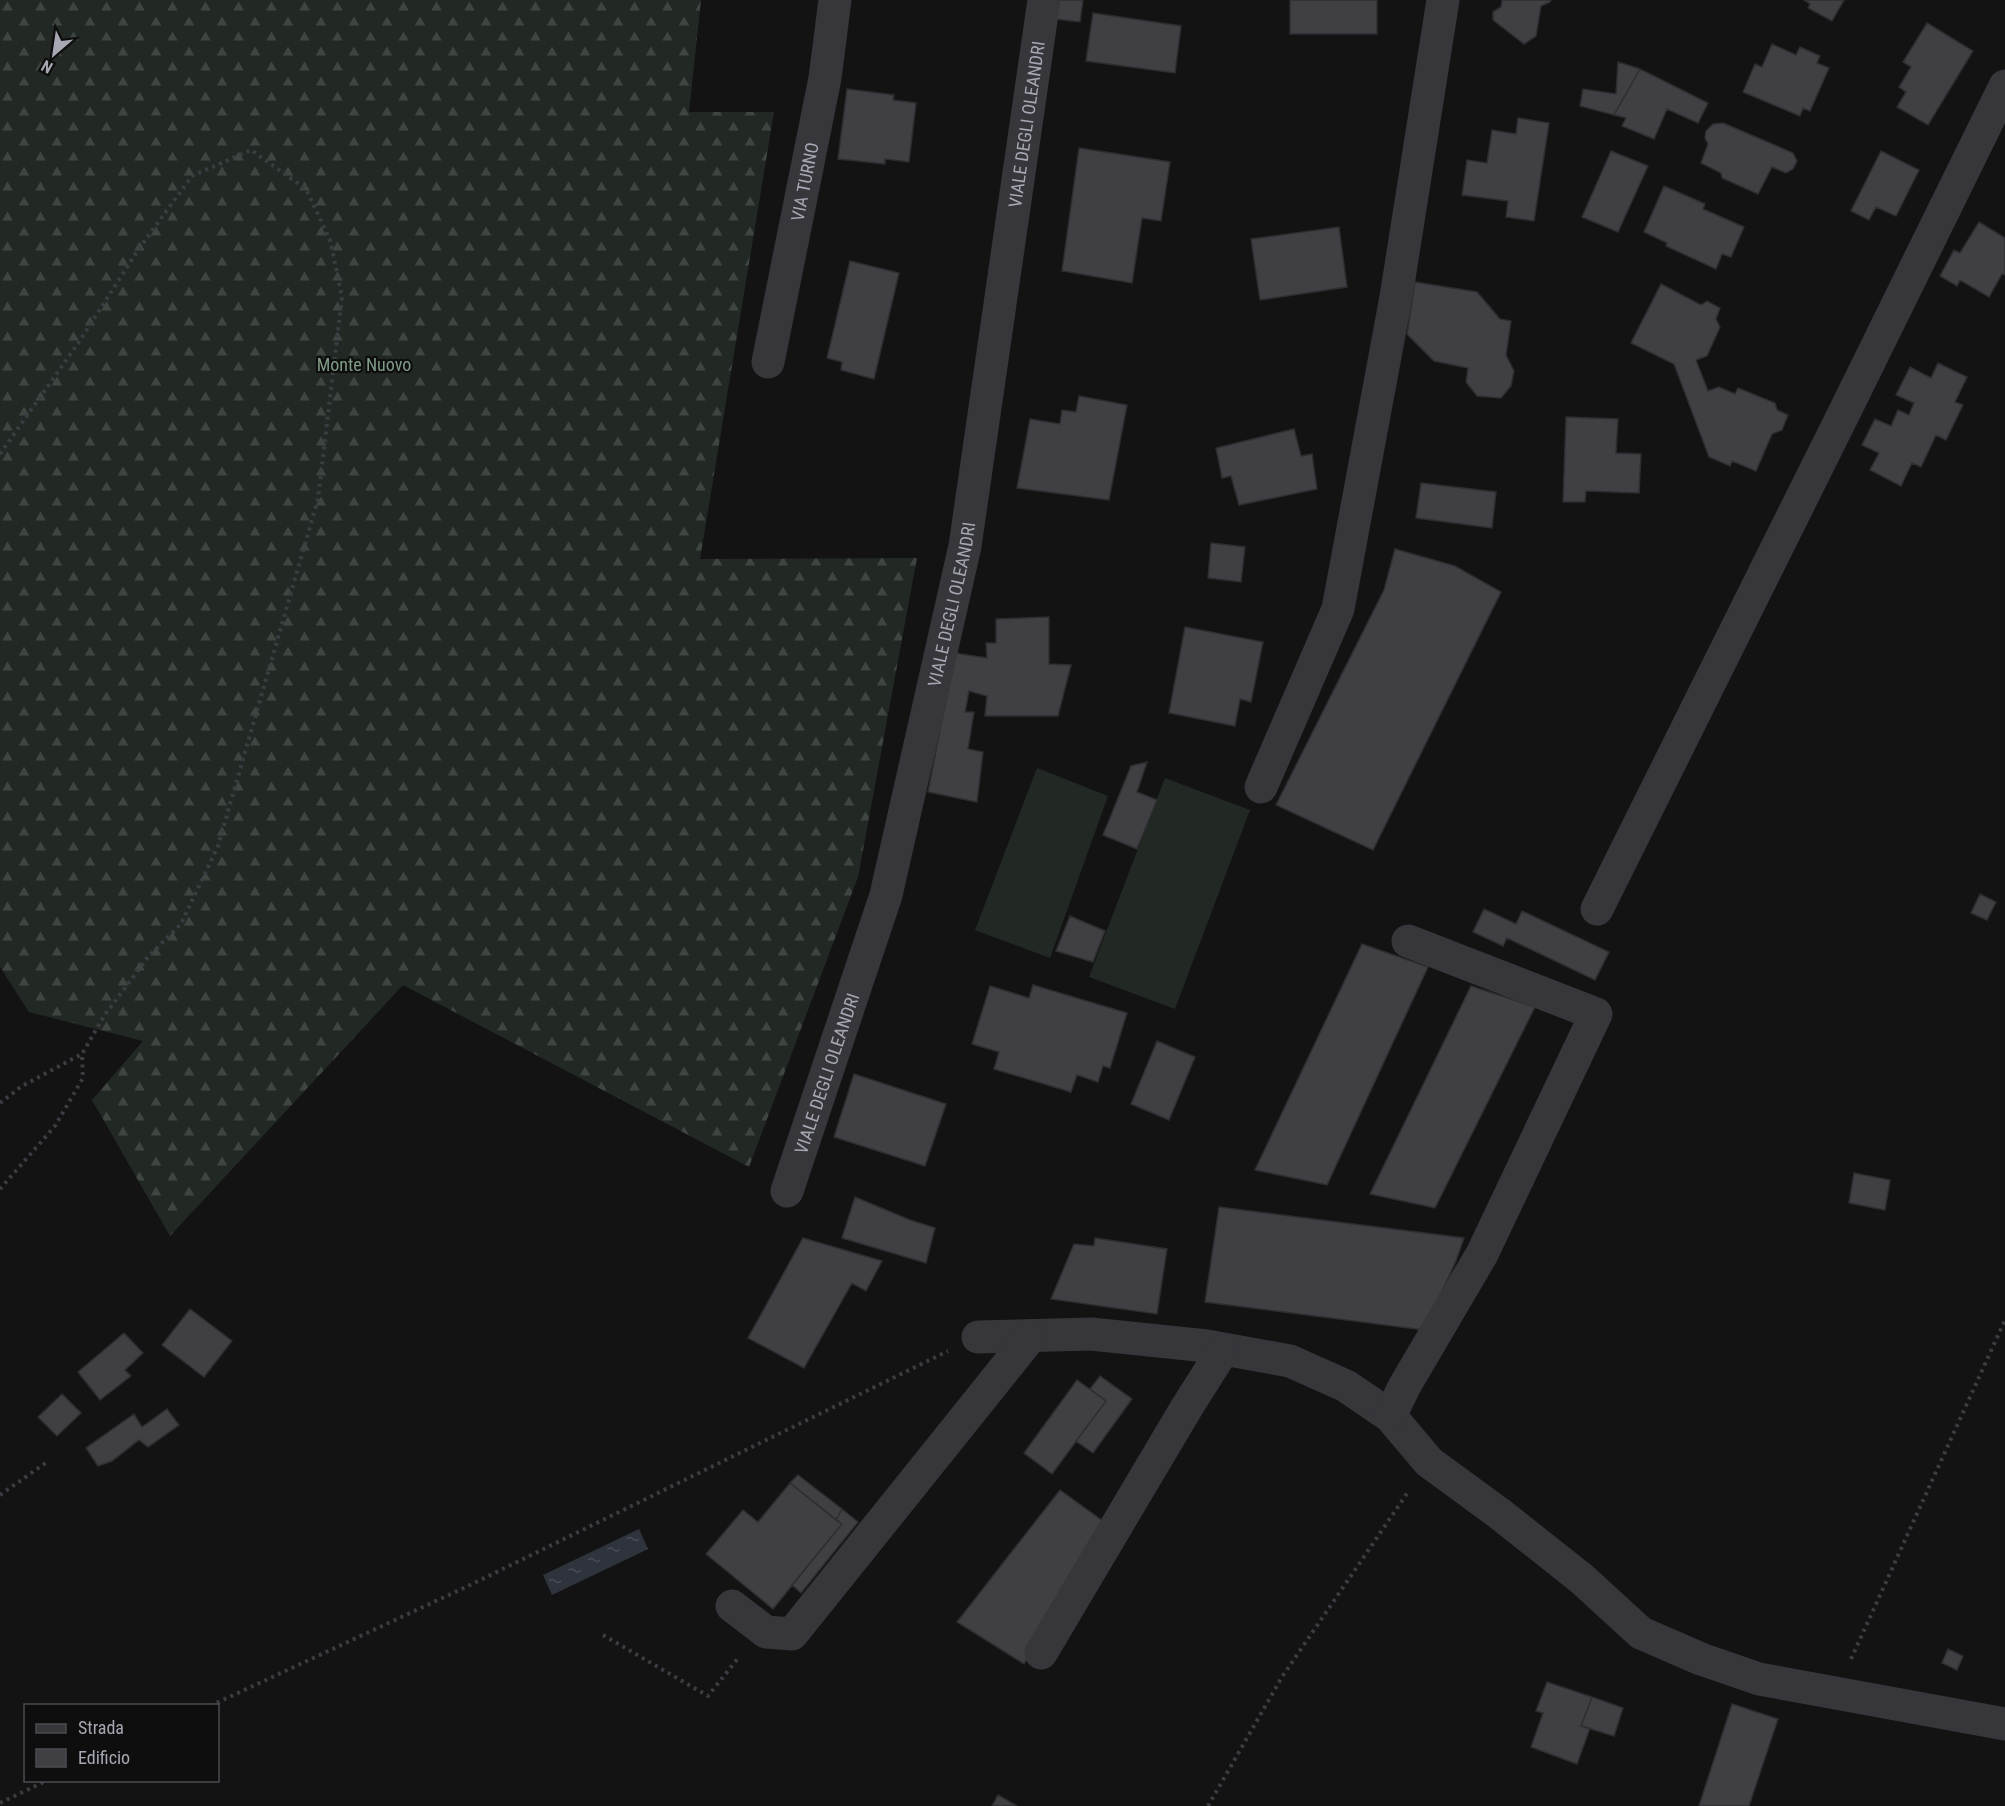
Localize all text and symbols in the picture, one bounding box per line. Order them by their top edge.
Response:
north arrow [24,24,84,84]
street label: VIALE DEGLI OLEANDRI [1004,40,1048,209]
text: N [38,56,56,77]
street label: VIA TURNO [786,140,822,223]
park label: Monte Nuovo [317,354,411,375]
street label: VIALE DEGLI OLEANDRI [923,521,979,689]
street label: VIALE DEGLI OLEANDRI [790,990,863,1156]
legend [24,1704,219,1782]
text: Strada [78,1717,124,1738]
text: Edificio [78,1747,130,1768]

